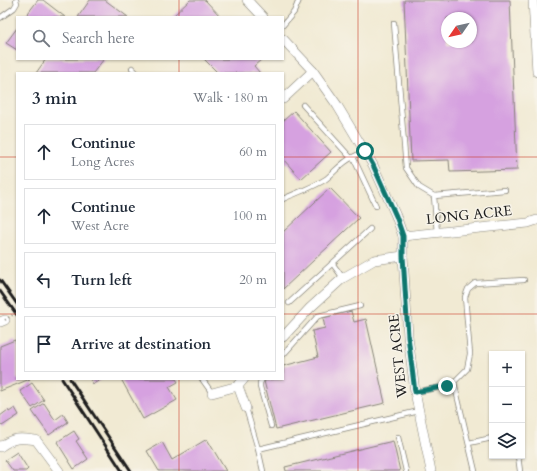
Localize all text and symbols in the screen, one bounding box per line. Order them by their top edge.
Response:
north arrow [441,12,477,48]
search box [16,16,284,60]
icon: search [30,27,52,49]
text: Search here [62,28,135,48]
text: 3 min [32,87,77,110]
text: Walk · 180 m [193,89,268,107]
text: Continue [71,133,136,153]
icon: ahead [33,141,55,163]
route start [356,142,374,160]
text: 60 m [239,143,267,161]
text: Long Acres [71,153,134,171]
text: Continue [71,197,136,217]
street label: LONG ACRE [425,201,513,229]
icon: ahead [33,205,55,227]
text: 100 m [233,207,267,225]
text: West Acre [71,217,129,235]
icon: left [33,269,55,291]
text: Turn left [71,270,132,290]
text: 20 m [239,271,267,289]
street label: WEST ACRE [384,313,412,400]
icon: arrive [33,333,55,355]
text: Arrive at destination [71,334,211,354]
map controls [489,351,525,459]
button: + [489,351,525,387]
route end [438,377,456,395]
button: − [489,387,525,423]
button: layers [489,423,525,459]

